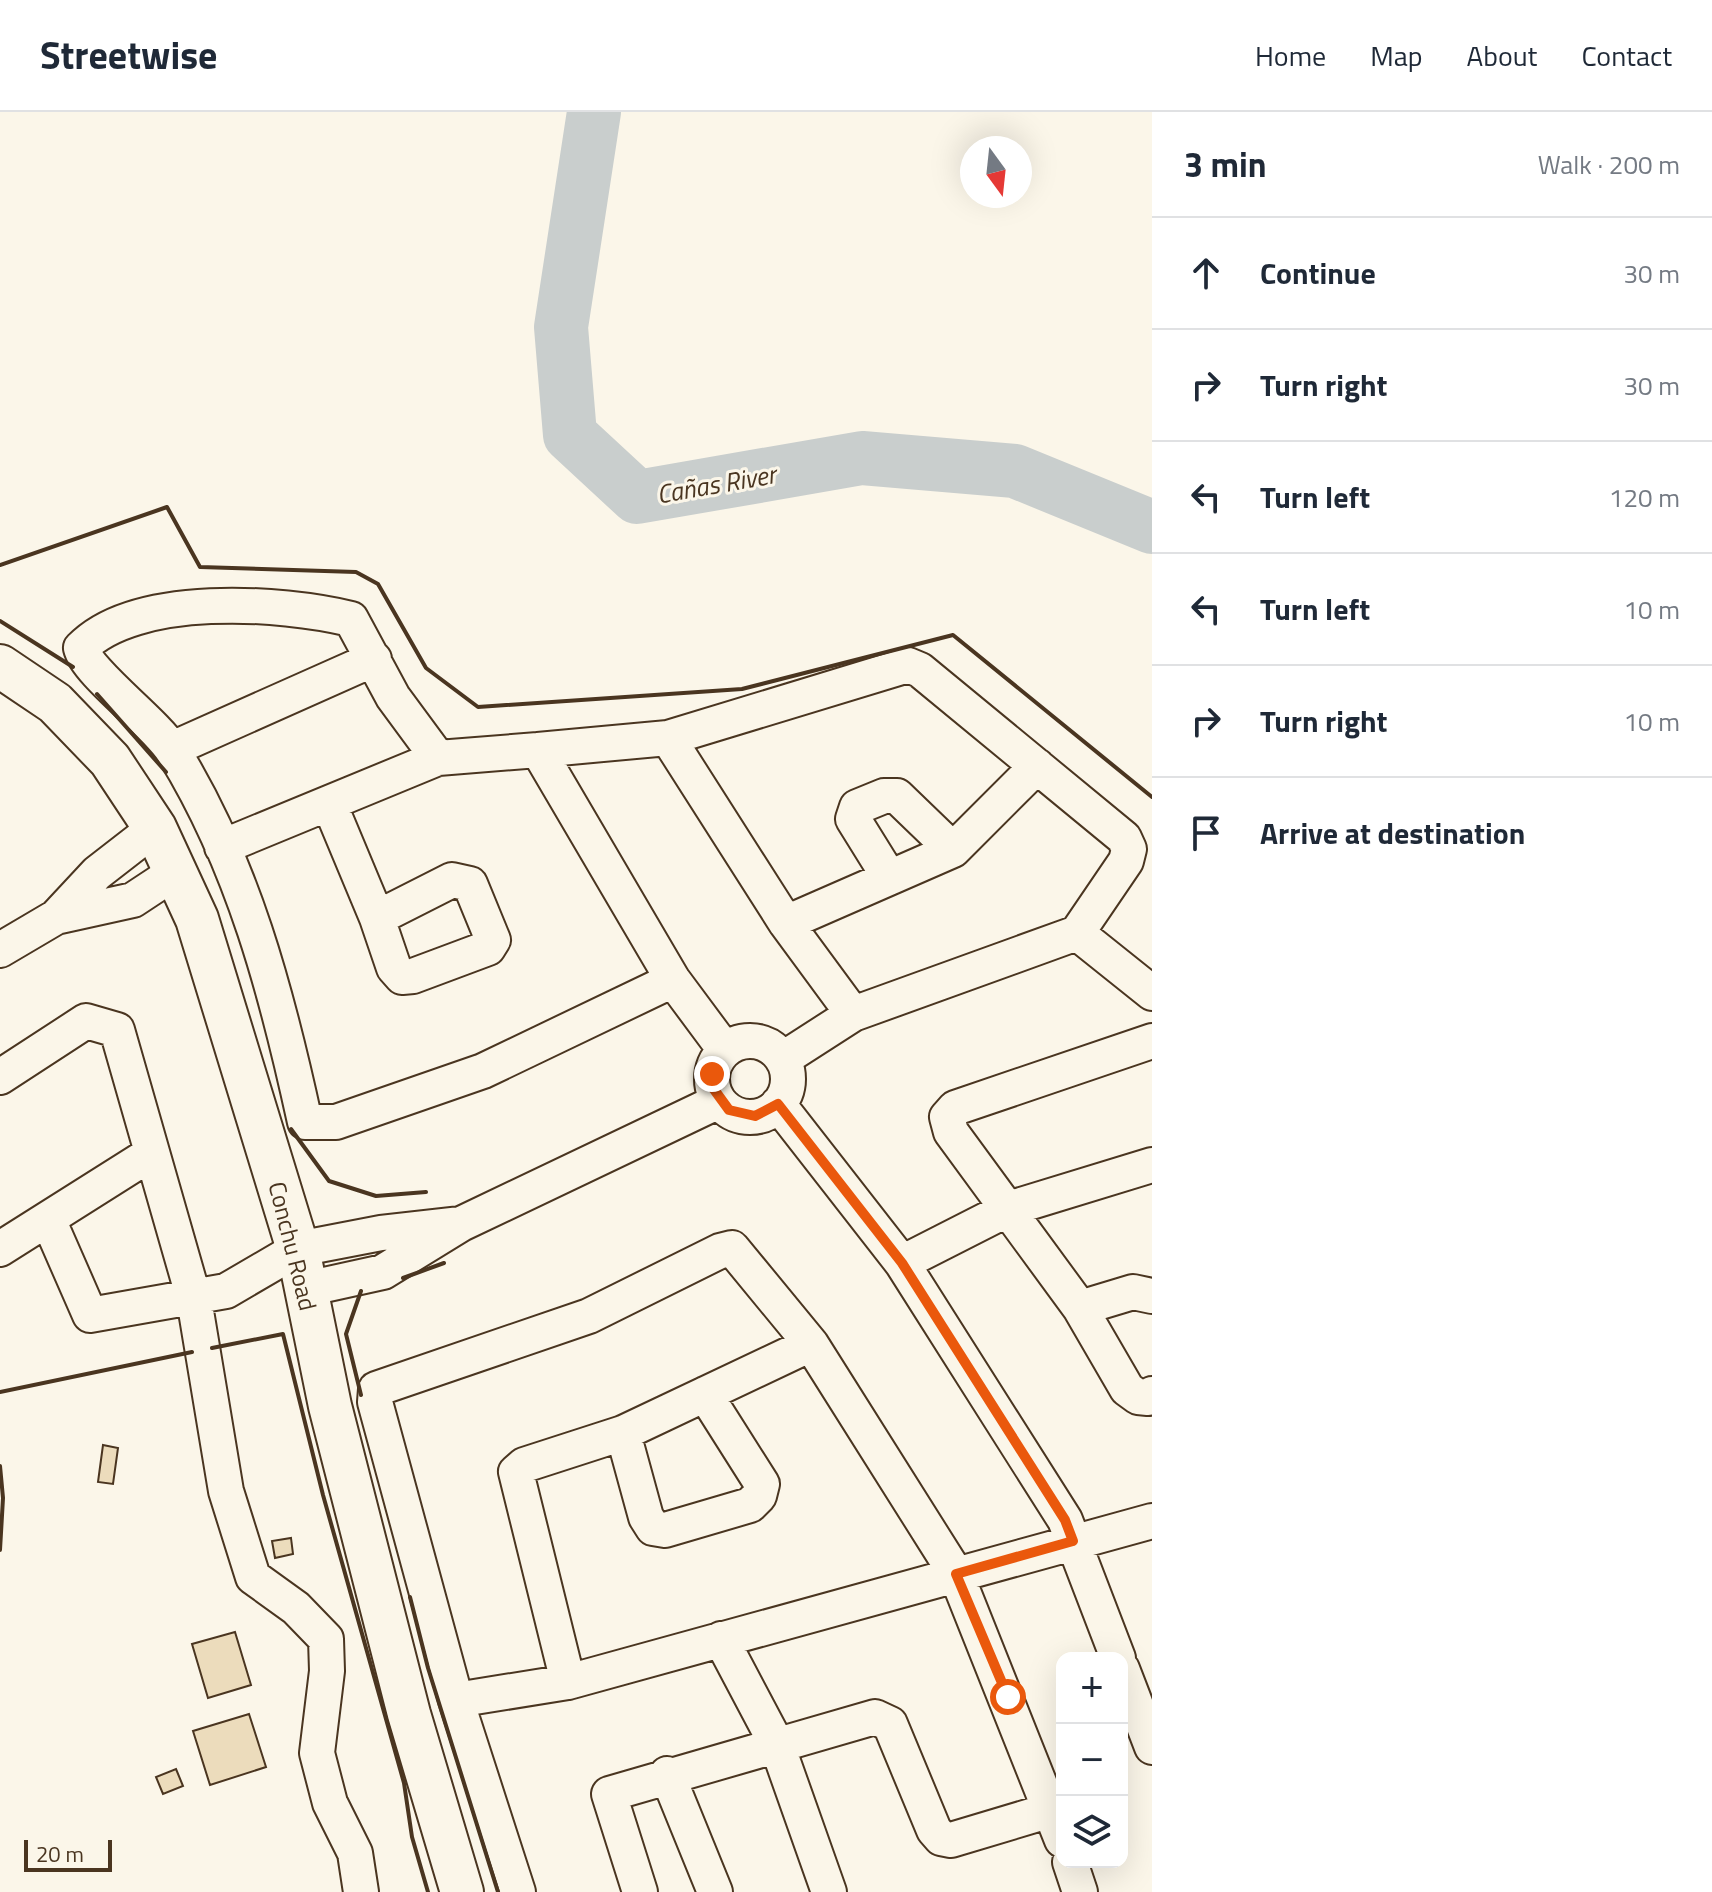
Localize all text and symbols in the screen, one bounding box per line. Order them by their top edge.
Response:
text: Streetwise [40,26,218,84]
text: Home [1255,34,1326,77]
text: Map [1370,34,1423,77]
text: About [1467,34,1537,77]
text: Contact [1581,34,1672,77]
north arrow [960,136,1032,208]
text: 3 min [1184,138,1267,190]
text: Walk · 200 m [1538,145,1680,184]
text: Continue [1260,250,1376,296]
icon: ahead [1184,251,1228,295]
text: 30 m [1623,254,1680,293]
text: Turn right [1260,362,1388,408]
icon: right [1184,363,1228,407]
text: 30 m [1623,366,1680,405]
water label: Cañas River [653,454,781,514]
text: Turn left [1260,474,1370,520]
icon: left [1184,475,1228,519]
text: 120 m [1609,478,1680,517]
text: Turn left [1260,586,1370,632]
icon: left [1184,587,1228,631]
text: 10 m [1623,590,1680,629]
text: Turn right [1260,698,1388,744]
icon: right [1184,699,1228,743]
text: 10 m [1623,702,1680,741]
text: Arrive at destination [1260,810,1525,856]
icon: arrive [1184,811,1228,855]
route end [694,1056,730,1092]
street label: Conchu Road [260,1178,326,1314]
map controls [1056,1652,1128,1868]
button: + [1056,1652,1128,1724]
route start [990,1679,1026,1715]
button: − [1056,1724,1128,1796]
button: layers [1056,1796,1128,1868]
scale bar [24,1836,112,1872]
text: 20 m [36,1837,84,1871]

